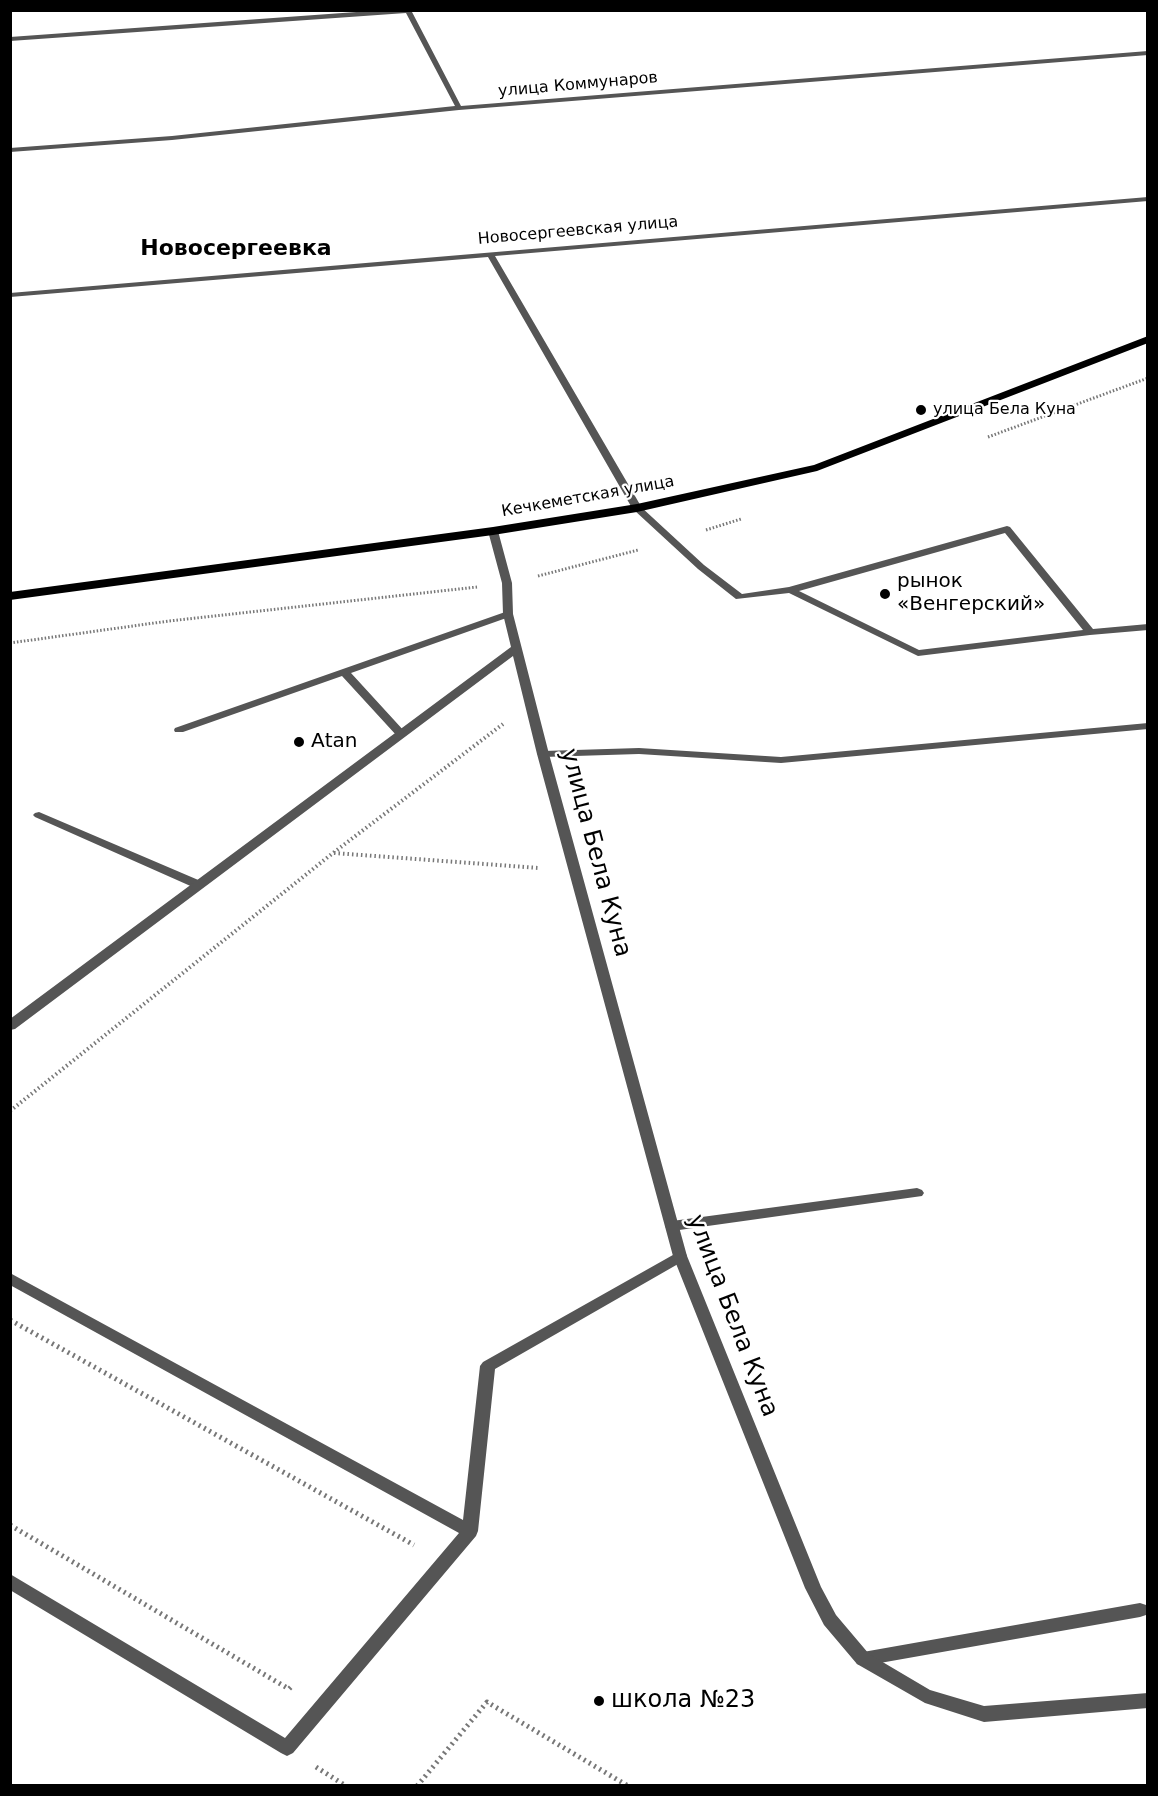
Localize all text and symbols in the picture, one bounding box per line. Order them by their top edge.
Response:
street label: улица Коммунаров [497,68,659,102]
street label: Новосергеевская улица [477,213,679,249]
district label: Новосергеевка [140,236,332,262]
place label: улица Бела Куна [933,400,1076,420]
marker: улица Бела Куна [914,403,928,417]
street label: Кечкеметская улица [500,472,676,522]
place label: рынок «Венгерский» [897,570,1045,617]
marker: рынок «Венгерский» [878,587,892,601]
place label: Аtan [311,730,357,754]
marker: Аtan [292,735,306,749]
street label: улица Бела Куна [553,746,637,960]
street label: улица Бела Куна [680,1211,784,1421]
place label: школа №23 [611,1687,755,1715]
marker: школа №23 [592,1694,606,1708]

